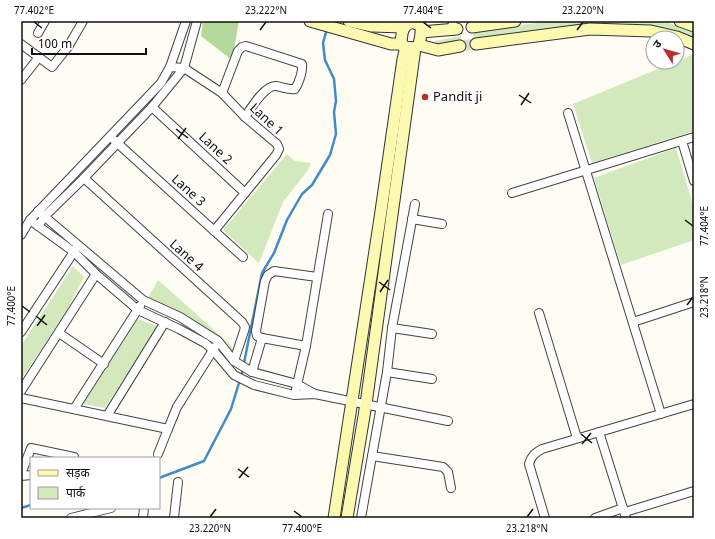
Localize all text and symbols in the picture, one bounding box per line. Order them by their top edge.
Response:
text: 77.402°E [14,5,54,18]
text: 23.222°N [245,5,287,18]
text: 77.404°E [403,5,443,18]
text: 23.220°N [562,5,604,18]
scale bar [32,30,146,56]
north arrow [645,30,685,70]
text: 100 m [38,37,72,53]
text: उ [650,37,666,51]
place label: Pandit ji [433,89,482,106]
marker: Pandit ji [420,92,430,102]
street label: Lane 1 [246,100,286,140]
street label: Lane 2 [195,129,235,169]
street label: Lane 3 [167,171,209,211]
text: 77.404°E [699,206,712,246]
street label: Lane 4 [165,236,207,276]
text: 23.218°N [699,276,712,318]
text: 77.400°E [6,286,19,326]
legend [30,457,160,509]
text: सड़क [66,466,91,482]
text: पार्क [66,486,86,502]
text: 23.220°N [189,523,231,536]
text: 77.400°E [282,523,322,536]
text: 23.218°N [506,523,548,536]

